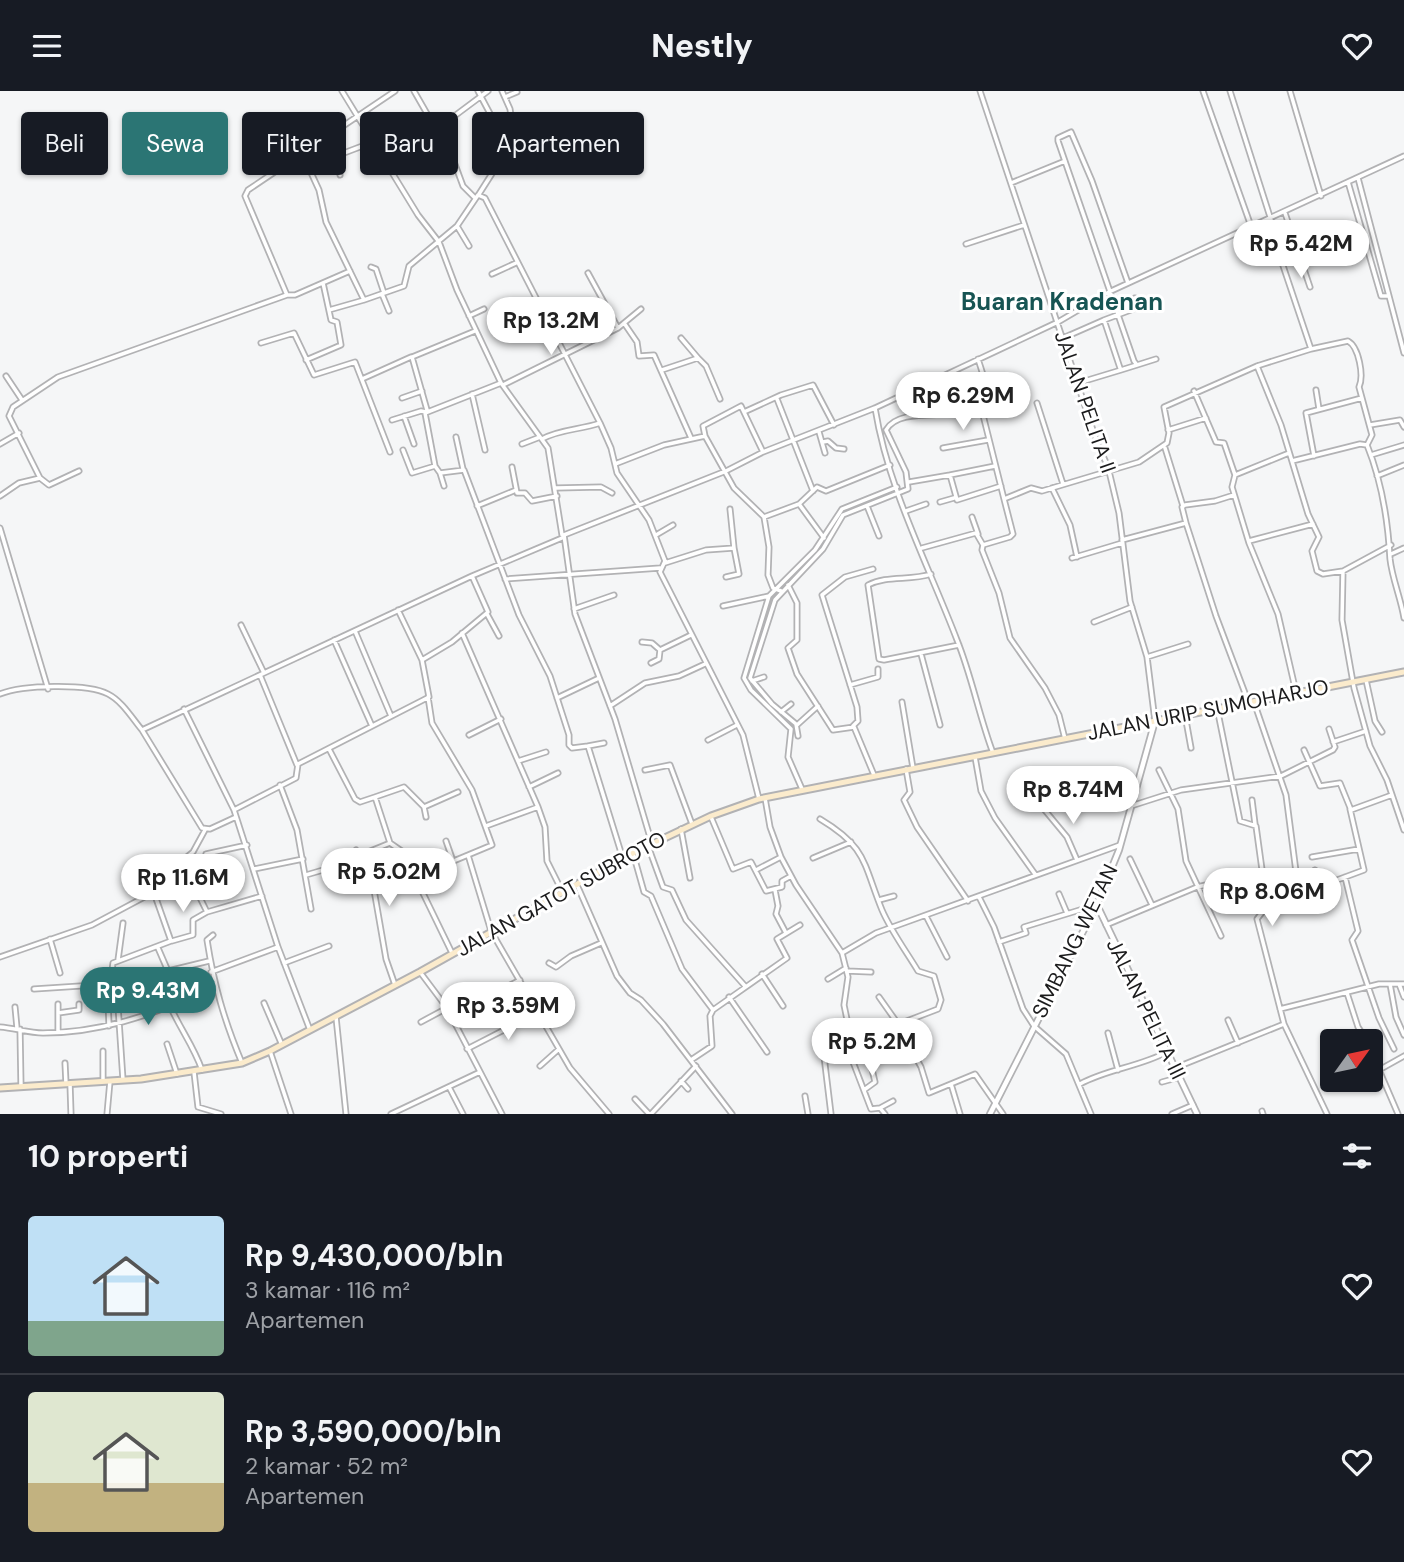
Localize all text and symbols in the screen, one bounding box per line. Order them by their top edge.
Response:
text: Nestly [651,25,753,67]
icon: menu [28,27,66,65]
icon: heart [1338,27,1376,65]
chip: Beli [21,112,108,175]
chip: Sewa [122,112,228,175]
chip: Filter [242,112,346,175]
chip: Baru [360,112,458,175]
chip: Apartemen [472,112,644,175]
pin: Rp 5.42M [1229,221,1373,280]
text: Rp 5.42M [1249,228,1353,258]
district label: Buaran Kradenan [961,286,1163,317]
pin: Rp 13.2M [479,297,623,357]
text: Rp 13.2M [503,305,599,335]
street label: JALAN PELITA II [1048,327,1122,477]
pin: Rp 6.29M [891,373,1035,432]
text: Rp 6.29M [912,380,1014,410]
street label: JALAN URIP SUMOHARJO [1085,673,1331,747]
pin: Rp 8.74M [1001,767,1145,826]
text: Rp 8.74M [1022,774,1124,804]
street label: JALAN GATOT SUBROTO [451,825,671,963]
pin: Rp 5.02M [317,849,461,908]
pin: Rp 11.6M [111,855,255,914]
text: Rp 5.02M [337,856,441,886]
street label: SIMBANG WETAN [1026,859,1124,1023]
text: Rp 11.6M [137,862,229,892]
pin: Rp 8.06M [1200,869,1344,928]
text: Rp 8.06M [1219,876,1325,906]
street label: JALAN PELITA III [1100,934,1192,1084]
pin: Rp 9.43M [76,967,220,1027]
text: Rp 9.43M [96,975,200,1005]
pin: Rp 3.59M [436,983,580,1042]
text: Rp 3.59M [456,990,560,1020]
pin: Rp 5.2M [807,1019,937,1078]
text: Rp 5.2M [828,1026,916,1056]
north arrow [1320,1029,1382,1092]
map controls [1320,1029,1383,1092]
text: 10 properti [28,1137,188,1176]
icon: filters [1338,1137,1376,1175]
text: Rp 9,430,000/bln [245,1236,503,1275]
icon: home [84,1244,168,1328]
icon: heart [1338,1267,1376,1305]
text: 3 kamar · 116 m² [245,1275,410,1305]
text: Apartemen [245,1305,364,1335]
text: Rp 3,590,000/bln [245,1412,502,1451]
icon: home [84,1420,168,1504]
icon: heart [1338,1443,1376,1481]
text: 2 kamar · 52 m² [245,1451,408,1481]
text: Apartemen [245,1481,364,1511]

